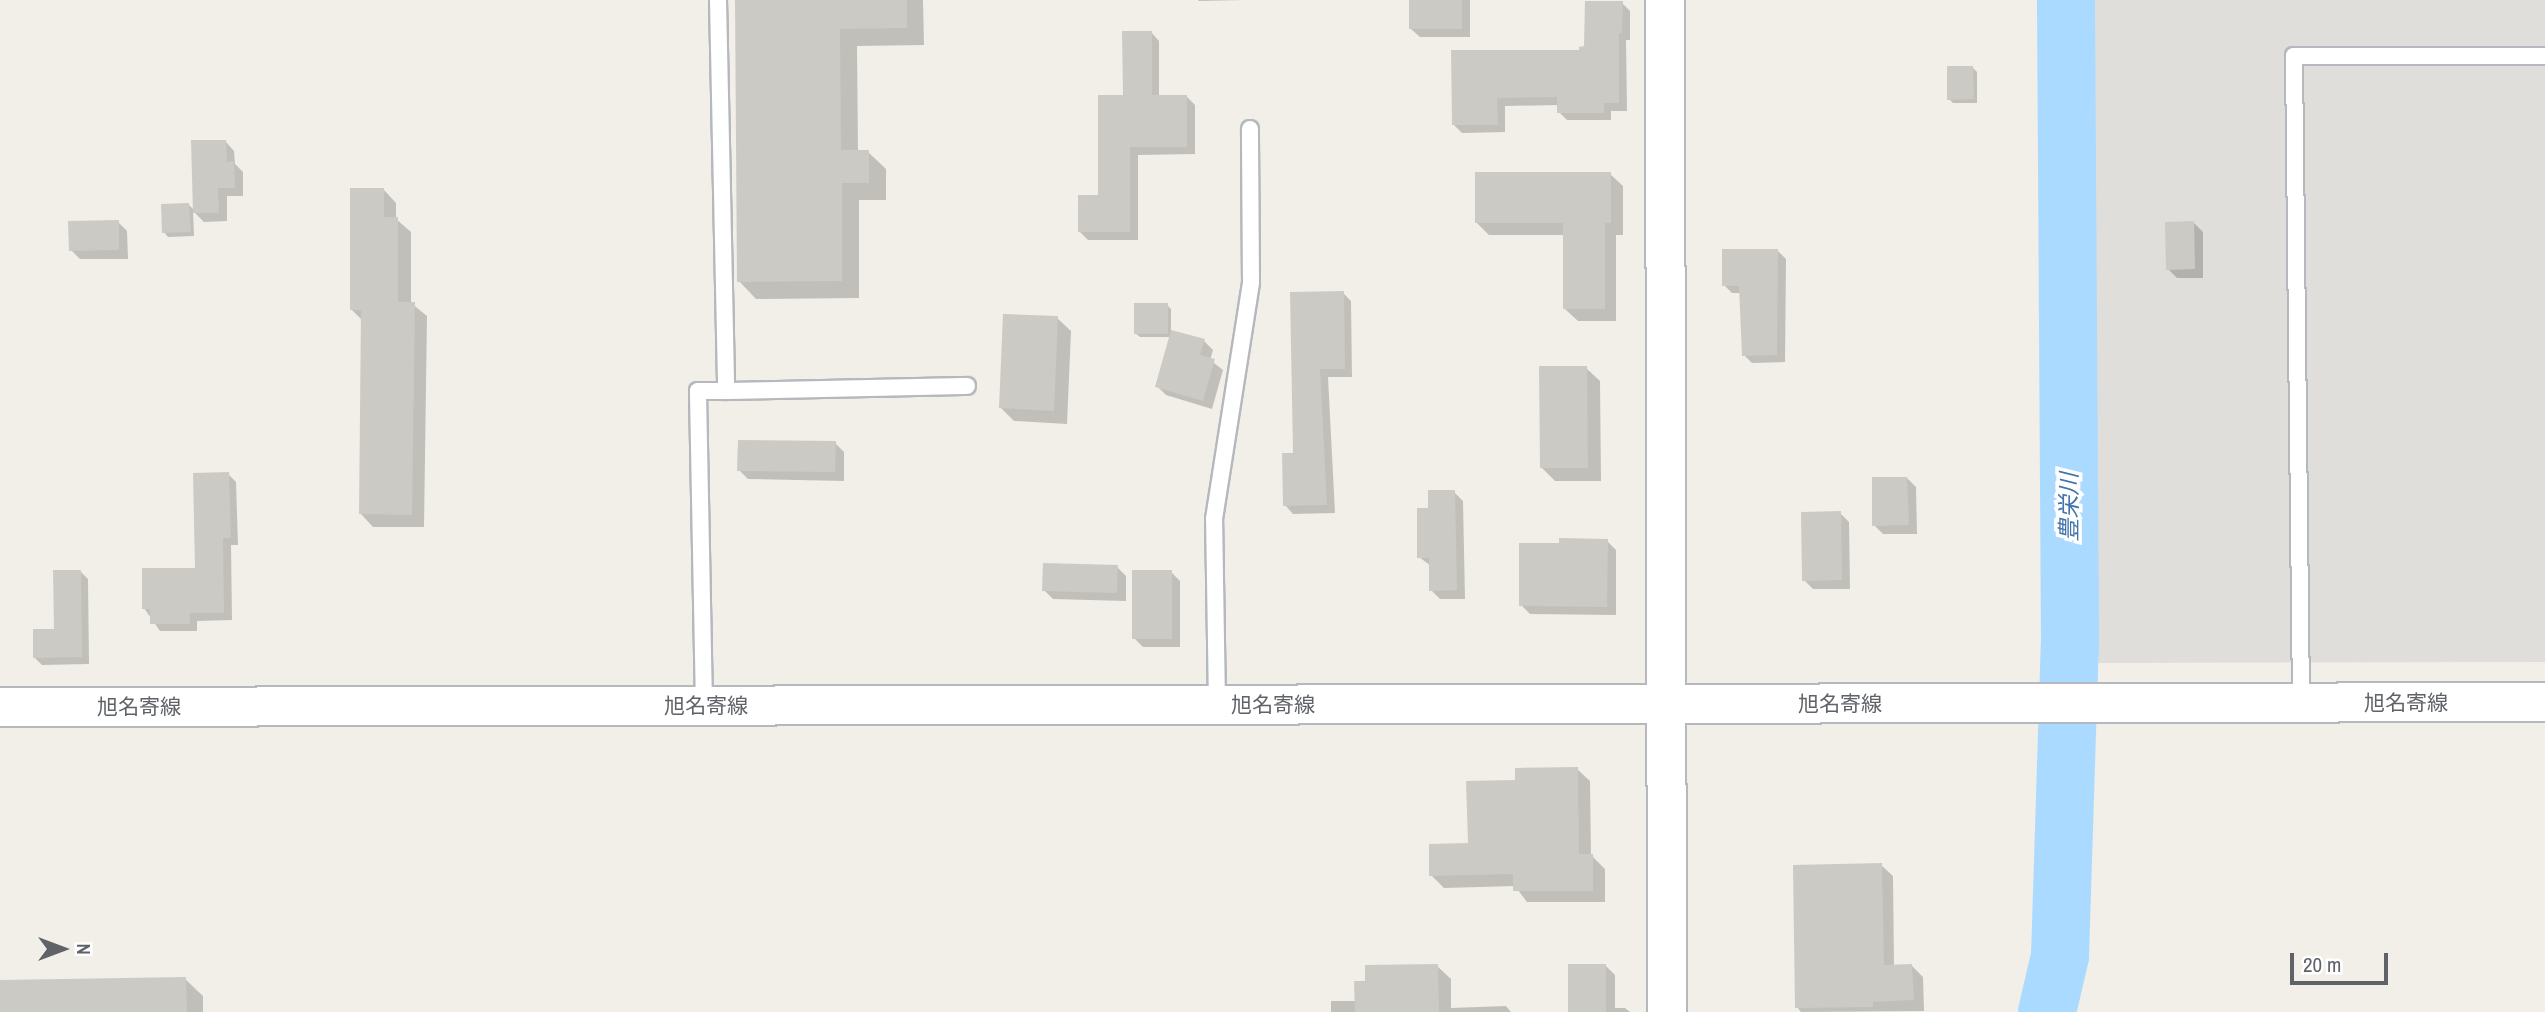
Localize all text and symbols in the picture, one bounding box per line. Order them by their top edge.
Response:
water label: 豊栄川 [2055,473,2083,541]
street label: 旭名寄線 [2364,690,2448,716]
street label: 旭名寄線 [1798,691,1882,717]
street label: 旭名寄線 [1231,692,1315,718]
street label: 旭名寄線 [664,693,748,719]
street label: 旭名寄線 [97,694,181,720]
north arrow [28,914,98,984]
scale bar [2293,939,2391,983]
text: N [71,943,97,955]
text: 20 m [2303,950,2341,979]

